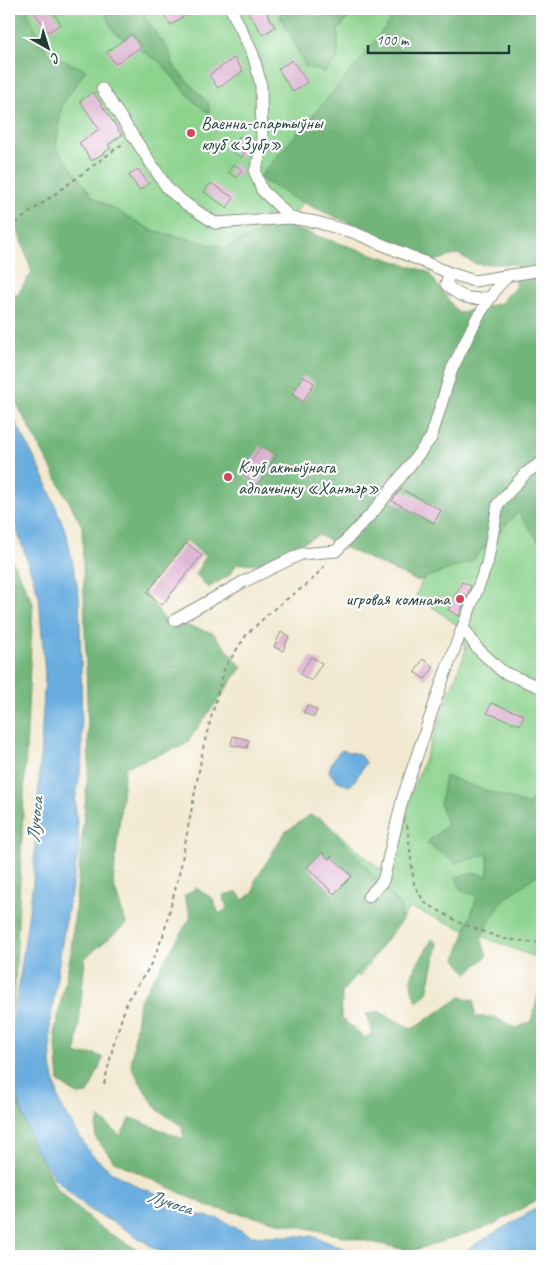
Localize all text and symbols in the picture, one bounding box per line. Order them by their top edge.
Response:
north arrow [22,22,72,72]
scale bar [368,22,510,54]
text: 100 m [376,31,410,50]
text: С [46,49,64,68]
place label: Ваенна-спартыўны клуб «Зубр» [201,112,324,155]
marker: Ваенна-спартыўны клуб «Зубр» [185,127,197,139]
place label: Клуб актыўнага адпачынку «Хантэр» [238,456,379,499]
marker: Клуб актыўнага адпачынку «Хантэр» [222,471,234,483]
place label: игровая комната [346,588,451,610]
marker: игровая комната [454,593,466,605]
water label: Лучоса [21,794,49,844]
water label: Лучоса [144,1184,197,1221]

